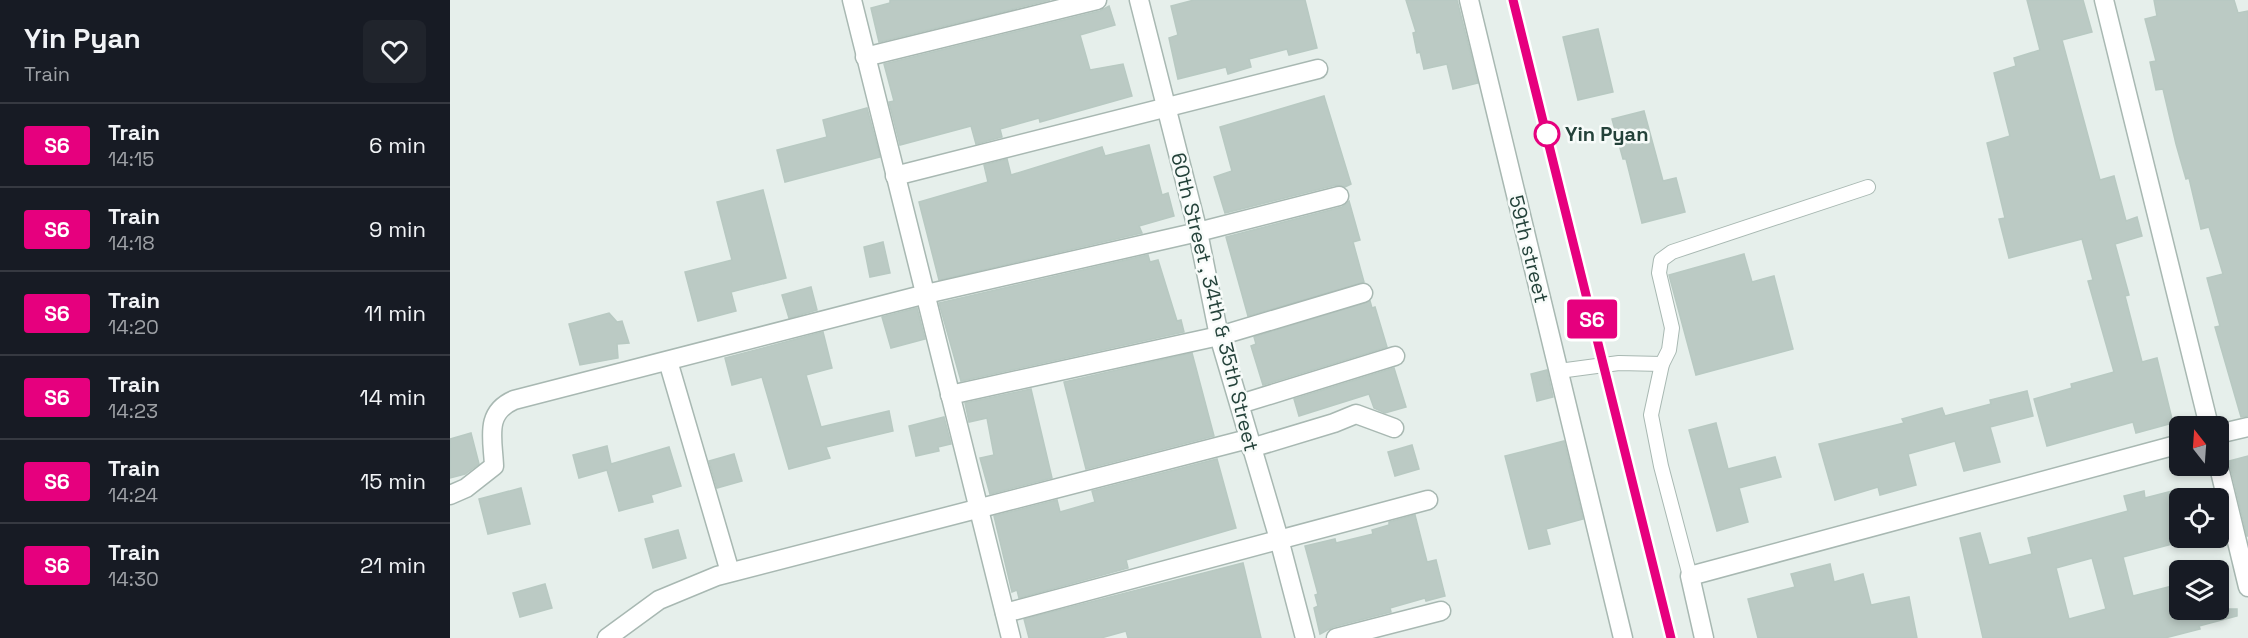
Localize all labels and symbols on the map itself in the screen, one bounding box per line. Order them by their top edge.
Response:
marker: Yin Pyan [1534,121,1560,147]
place label: Yin Pyan [1565,121,1648,147]
street label: 60th Street , 34th & 35th Street [1165,150,1265,454]
street label: 59th street [1503,192,1555,306]
line badge: S6 [1565,300,1619,338]
north arrow [2169,416,2229,476]

